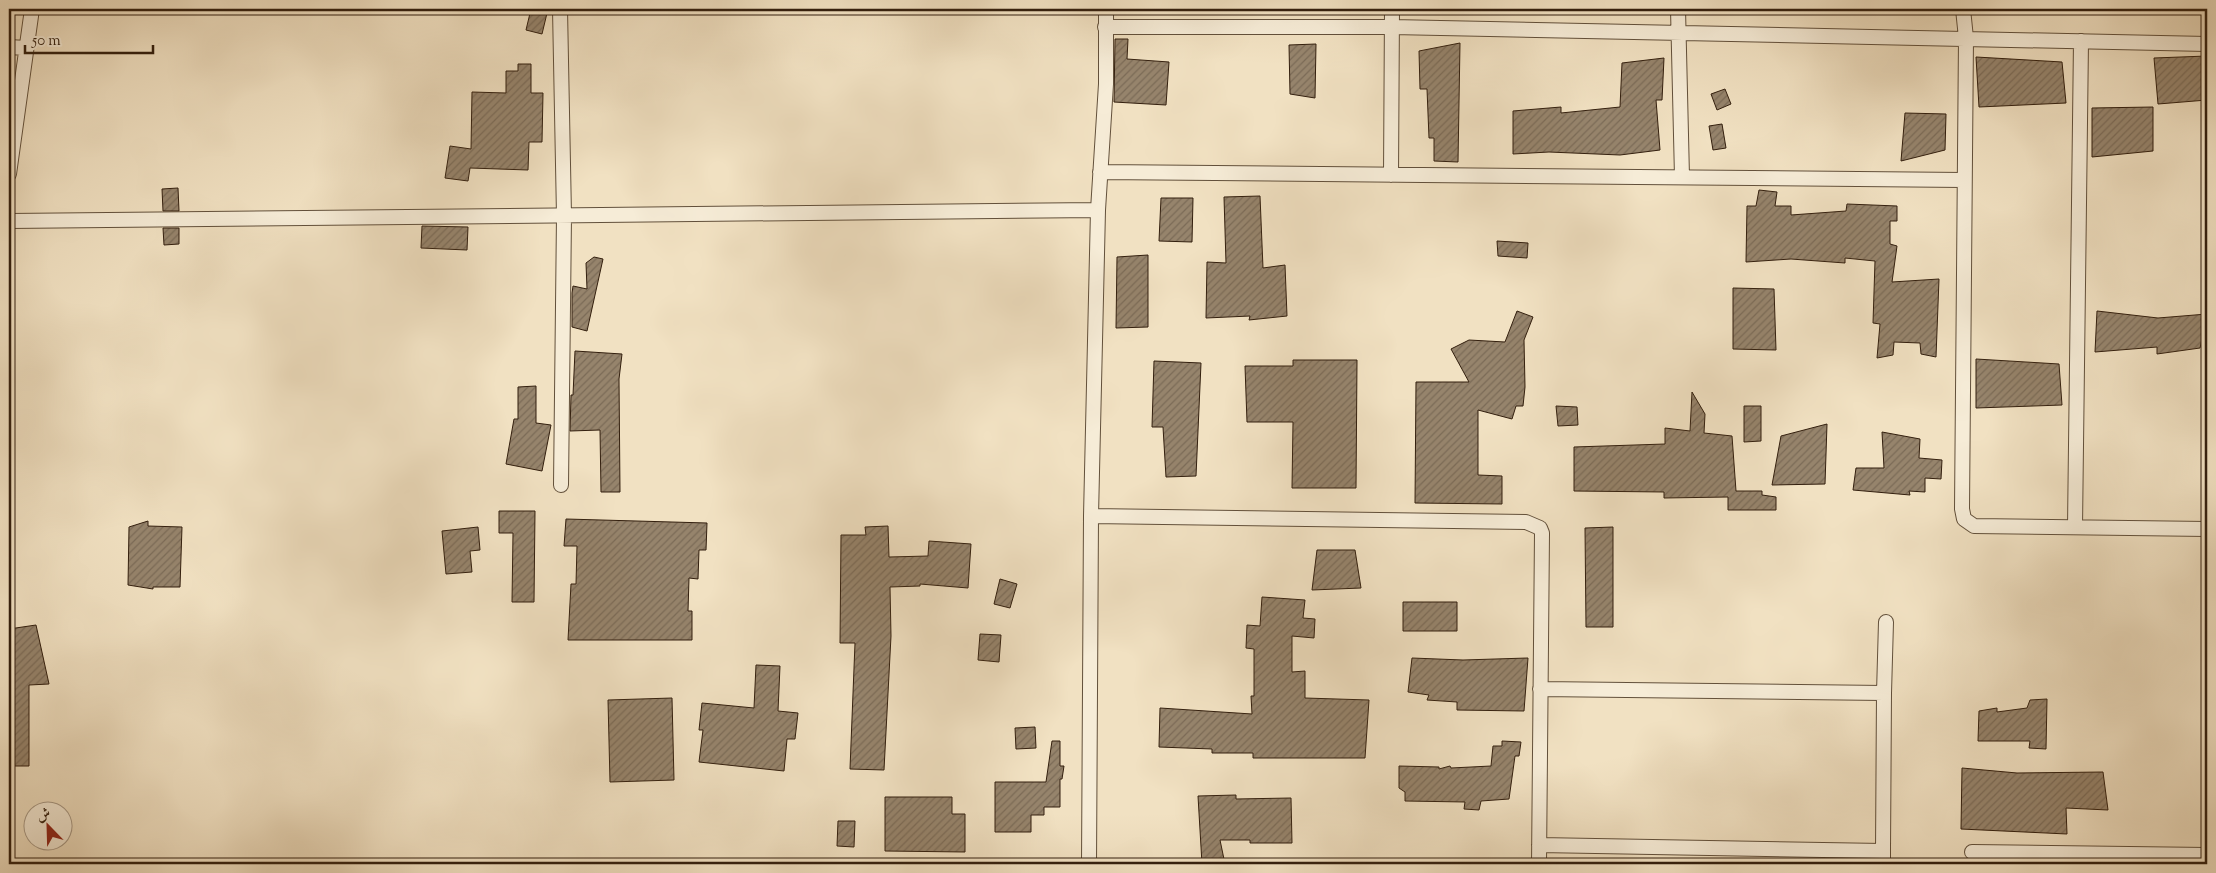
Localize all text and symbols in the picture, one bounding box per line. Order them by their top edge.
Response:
scale bar [25,22,152,54]
text: 50 m [31,31,61,52]
north arrow [22,800,72,850]
text: ش [33,804,54,828]

